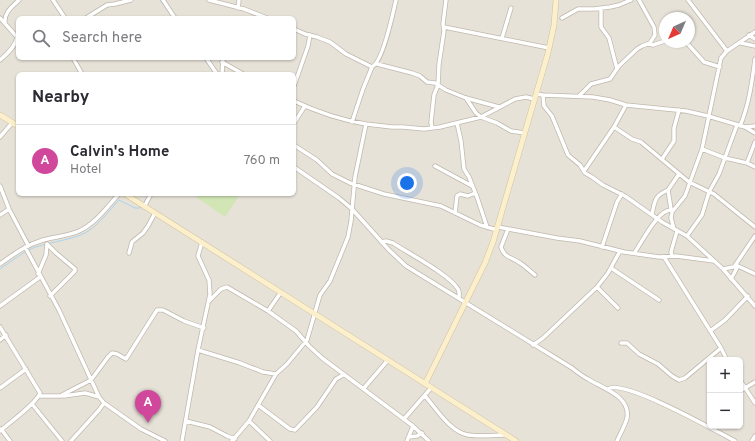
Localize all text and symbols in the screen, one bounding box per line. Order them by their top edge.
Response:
north arrow [659,12,695,48]
search box [16,16,296,60]
icon: search [30,27,52,49]
text: Search here [62,29,142,48]
text: Nearby [32,87,89,109]
text: Calvin's Home [70,143,169,162]
text: A [40,153,50,169]
text: 760 m [244,153,280,169]
text: Hotel [70,162,101,178]
your location [397,173,417,193]
map controls [707,357,743,429]
button: + [707,357,743,393]
pin: A [135,390,161,423]
button: − [707,393,743,429]

